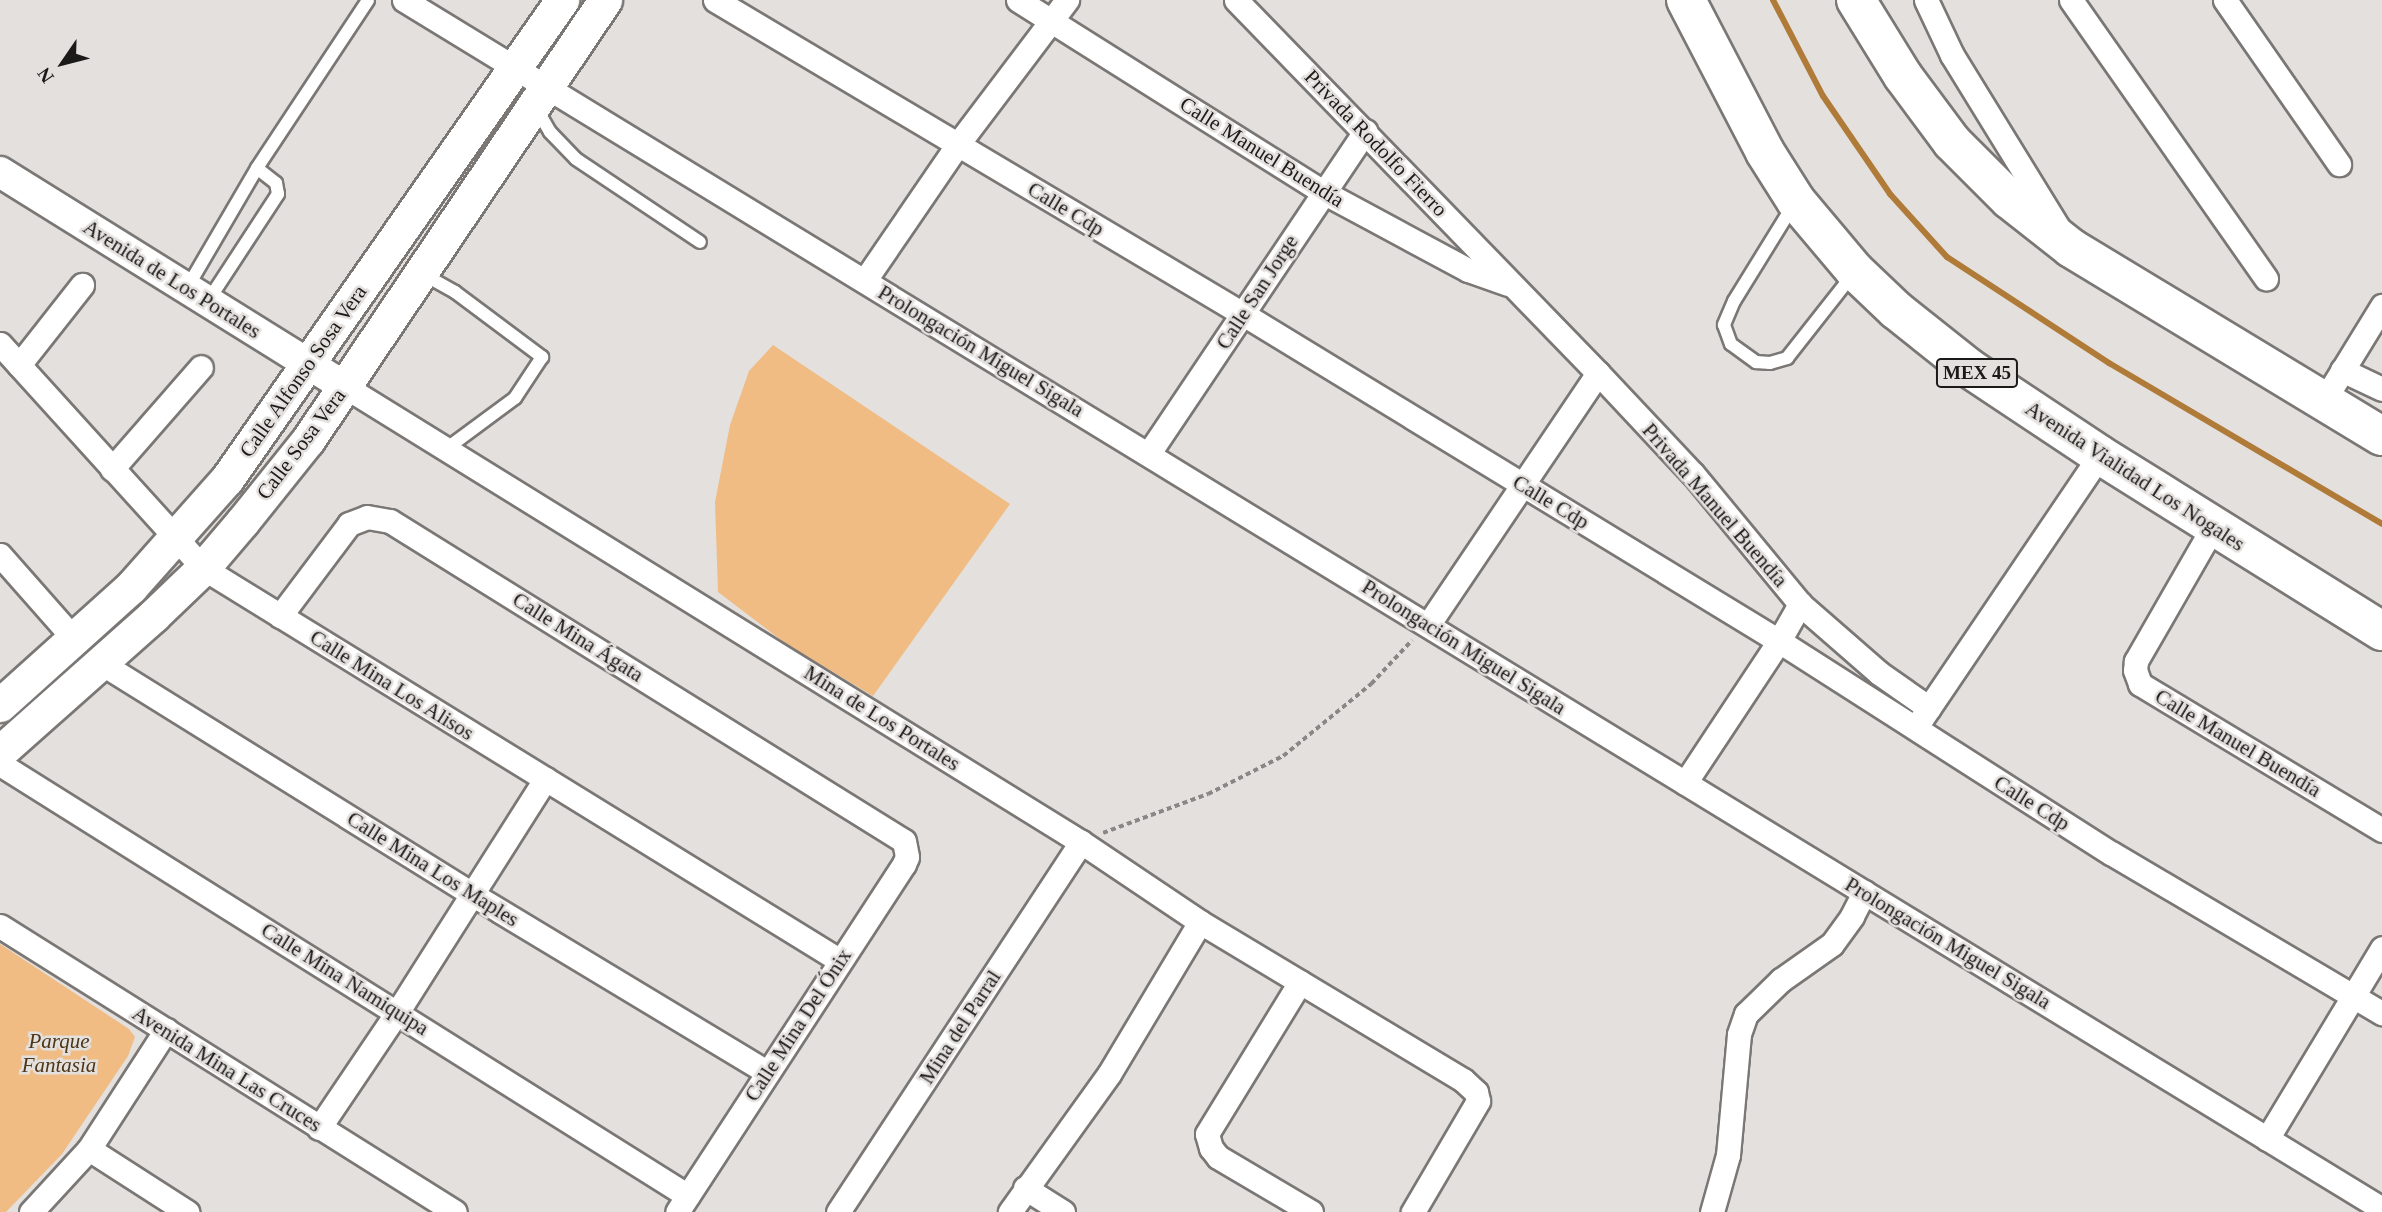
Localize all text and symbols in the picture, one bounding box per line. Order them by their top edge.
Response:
north arrow [28,28,98,98]
text: N [33,64,58,87]
street label: Privada Rodolfo Fierro [1299,64,1453,222]
street label: Calle Manuel Buendía [1175,91,1349,213]
street label: Calle Cdp [1023,176,1109,242]
street label: Avenida de Los Portales [79,214,265,344]
street label: Calle San Jorge [1211,230,1303,354]
street label: Calle Alfonso Sosa Vera [234,279,372,463]
street label: Prolongación Miguel Sigala [874,280,1088,422]
road number: MEX 45 [1935,358,2019,388]
street label: Calle Sosa Vera [251,383,351,505]
street label: Avenida Vialidad Los Nogales [2020,396,2250,556]
street label: Privada Manuel Buendía [1637,418,1793,592]
street label: Calle Cdp [1508,469,1594,535]
street label: Prolongación Miguel Sigala [1357,574,1571,720]
street label: Calle Mina Ágata [508,587,648,687]
street label: Calle Mina Los Alisos [305,624,479,746]
street label: Mina de Los Portales [799,660,965,776]
street label: Calle Manuel Buendía [2151,684,2325,802]
street label: Calle Cdp [1989,770,2075,836]
street label: Calle Mina Los Maples [342,806,524,932]
street label: Prolongación Miguel Sigala [1841,872,2055,1014]
street label: Calle Mina Namiquipa [257,917,433,1041]
street label: Calle Mina Del Ónix [739,944,857,1106]
street label: Mina del Parral [914,965,1006,1089]
street label: Avenida Mina Las Cruces [128,1000,326,1138]
park label: Parque Fantasia [22,1028,96,1078]

